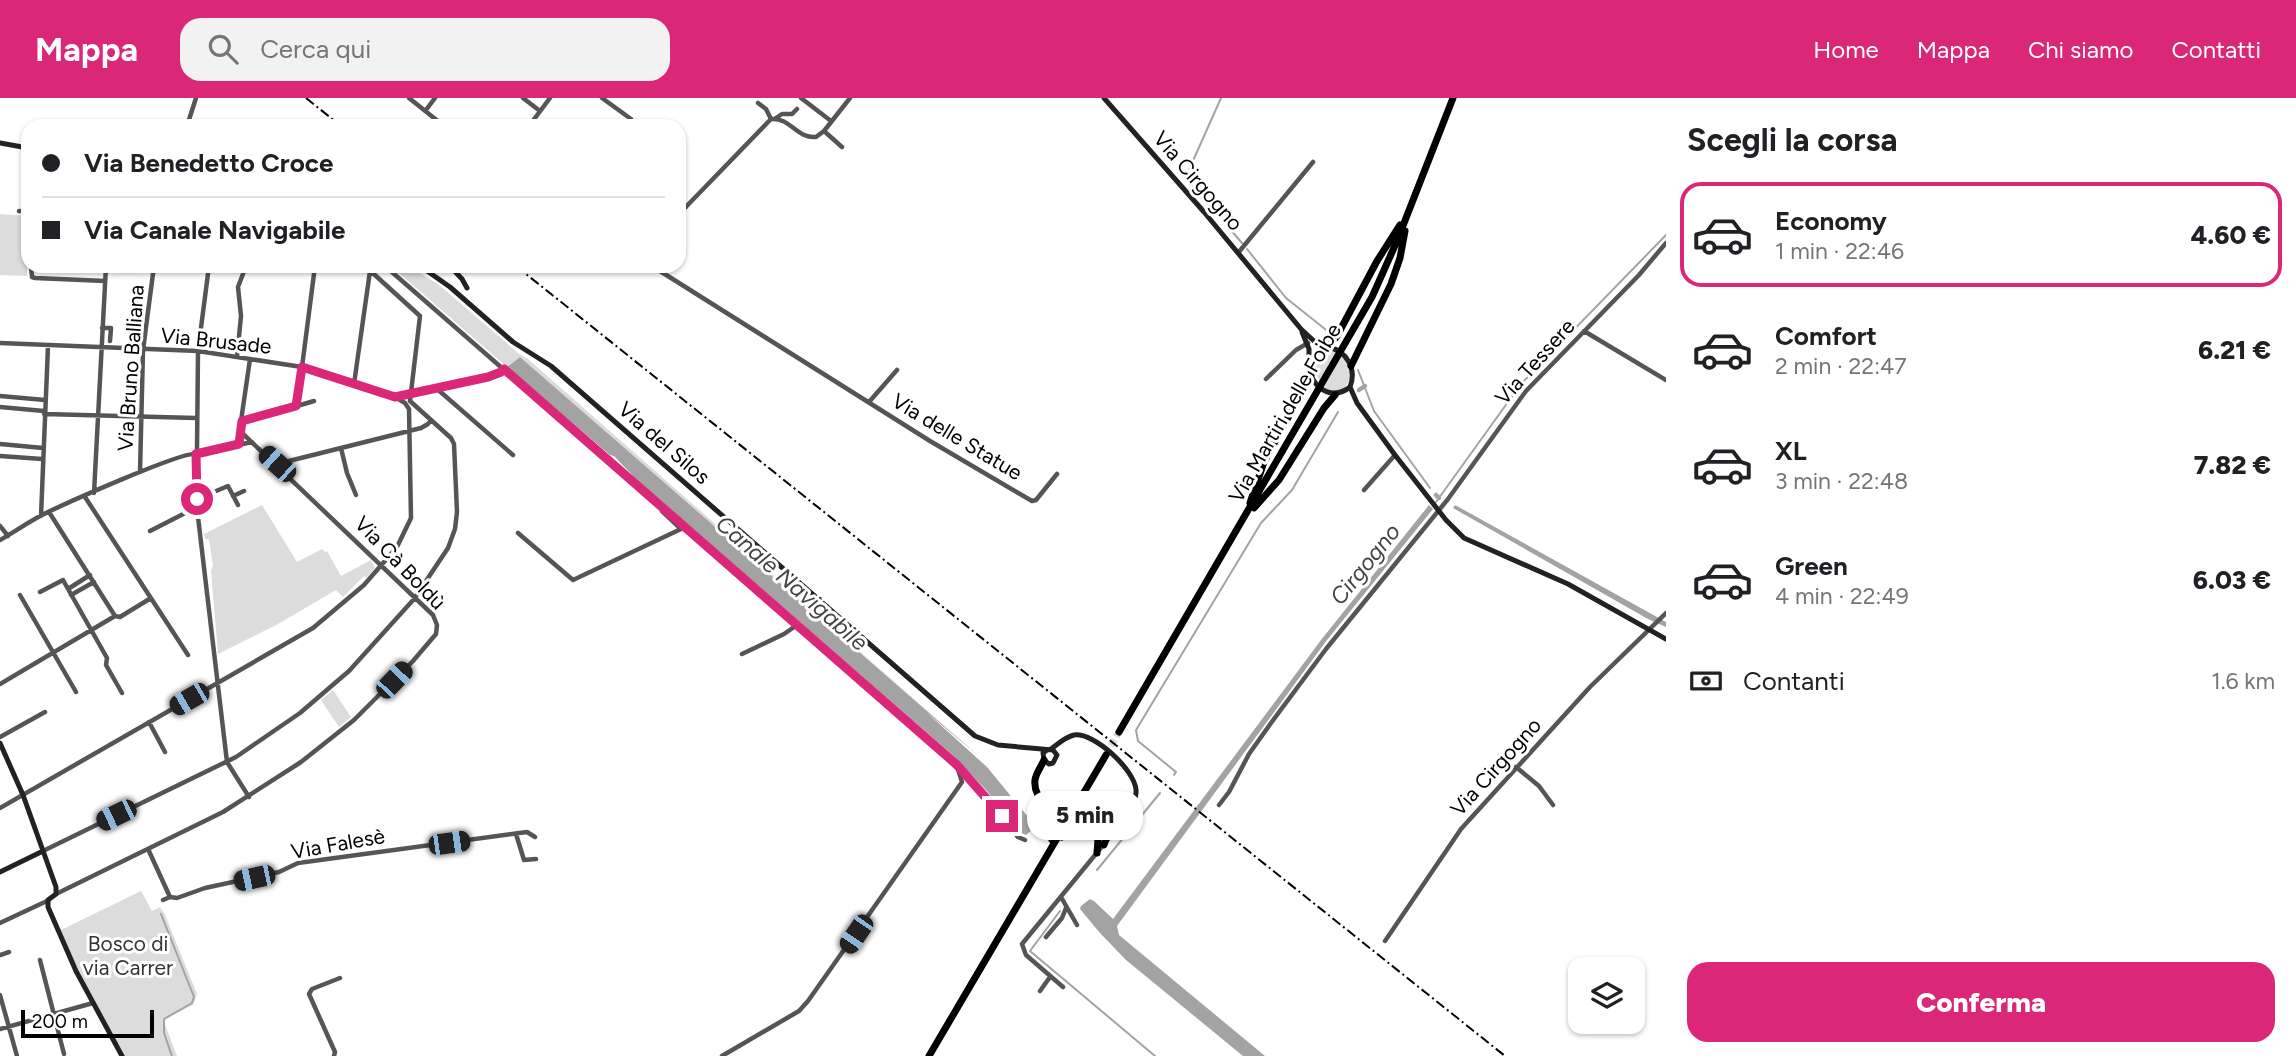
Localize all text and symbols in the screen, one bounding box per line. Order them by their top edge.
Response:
search box [180,18,670,81]
text: Mappa [35,30,138,69]
icon: search [204,30,242,68]
text: Cerca qui [260,33,371,65]
text: Home [1813,35,1879,64]
text: Mappa [1917,35,1990,64]
text: Chi siamo [2028,35,2133,64]
text: Contatti [2171,35,2261,64]
text: Scegli la corsa [1687,121,1897,159]
street label: Via Cirgogno [1149,126,1248,235]
text: Via Benedetto Croce [84,147,333,179]
icon: car [1691,203,1754,266]
text: Economy [1775,205,1887,237]
text: Via Canale Navigabile [84,214,345,246]
text: 4.60 € [2191,219,2271,251]
text: 1 min · 22:46 [1775,237,1904,265]
street label: Via Bruno Balliana [112,284,149,452]
street label: Via Tessere [1490,314,1580,410]
icon: car [1691,318,1754,381]
street label: Via Martiri delle Foibe [1223,319,1346,507]
text: Comfort [1775,320,1877,352]
street label: Via Brusade [159,322,273,359]
text: 6.21 € [2198,334,2271,366]
text: 2 min · 22:47 [1775,352,1907,380]
street label: Via delle Statue [888,388,1027,485]
street label: Via del Silos [613,396,715,489]
icon: car [1691,433,1754,496]
text: XL [1775,435,1807,467]
car [255,442,300,486]
text: 7.82 € [2194,449,2271,481]
text: 3 min · 22:48 [1775,467,1908,495]
route start [181,483,213,515]
water label: Canale Navigabile [710,509,874,657]
street label: Via Cà Boldù [350,511,451,614]
water label: Cirgogno [1324,518,1406,610]
icon: car [1691,548,1754,611]
text: Green [1775,550,1848,582]
text: 6.03 € [2193,564,2271,596]
text: 4 min · 22:49 [1775,582,1909,610]
car [372,658,417,702]
icon: cash [1687,662,1725,700]
text: Contanti [1743,665,1845,697]
text: 1.6 km [2211,667,2275,695]
car [166,679,213,719]
street label: Via Cirgogno [1445,713,1546,821]
callout: 5 min [1026,792,1142,840]
car [93,796,140,834]
route end [986,800,1018,832]
text: 5 min [1056,801,1114,829]
street label: Via Falesè [289,823,387,864]
car [427,830,472,856]
car [232,863,277,893]
car [836,911,877,957]
park label: Bosco di via Carrer [83,931,173,980]
map controls [1568,957,1645,1034]
button: layers [1568,957,1645,1034]
button: Conferma [1687,962,2275,1042]
scale bar [21,1007,154,1039]
text: 200 m [32,1010,88,1033]

